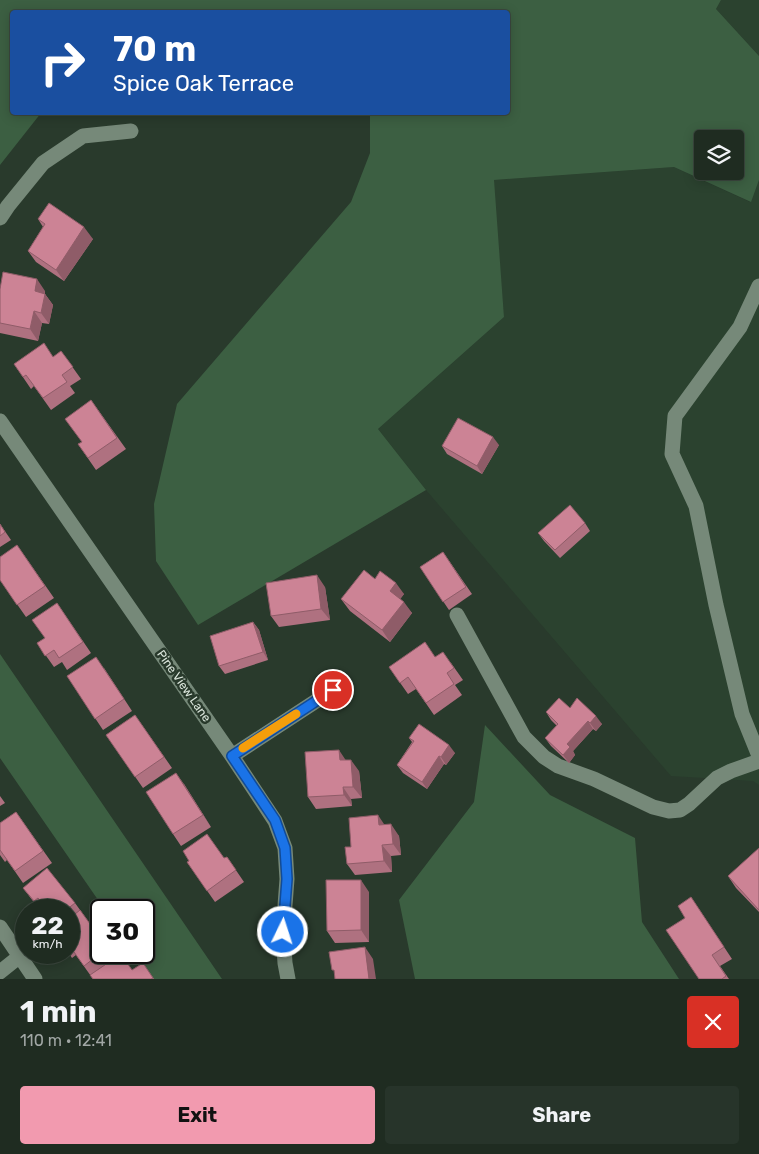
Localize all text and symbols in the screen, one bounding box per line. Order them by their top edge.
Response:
text: 70 m [113,28,196,70]
icon: right [30,30,95,95]
text: Spice Oak Terrace [113,70,294,97]
map controls [694,130,744,180]
button: layers [694,130,744,180]
street label: Pine View Lane [154,648,214,725]
pin [312,669,354,711]
icon: arrive [319,676,347,704]
speed limit sign: 30 [90,899,155,964]
position arrow [256,905,308,957]
text: 22 [31,911,64,940]
text: km/h [33,937,62,951]
text: 1 min [20,994,97,1030]
button: close [687,996,739,1048]
text: 110 m · 12:41 [20,1031,112,1050]
button: Exit [20,1086,375,1144]
button: Share [385,1086,739,1144]

